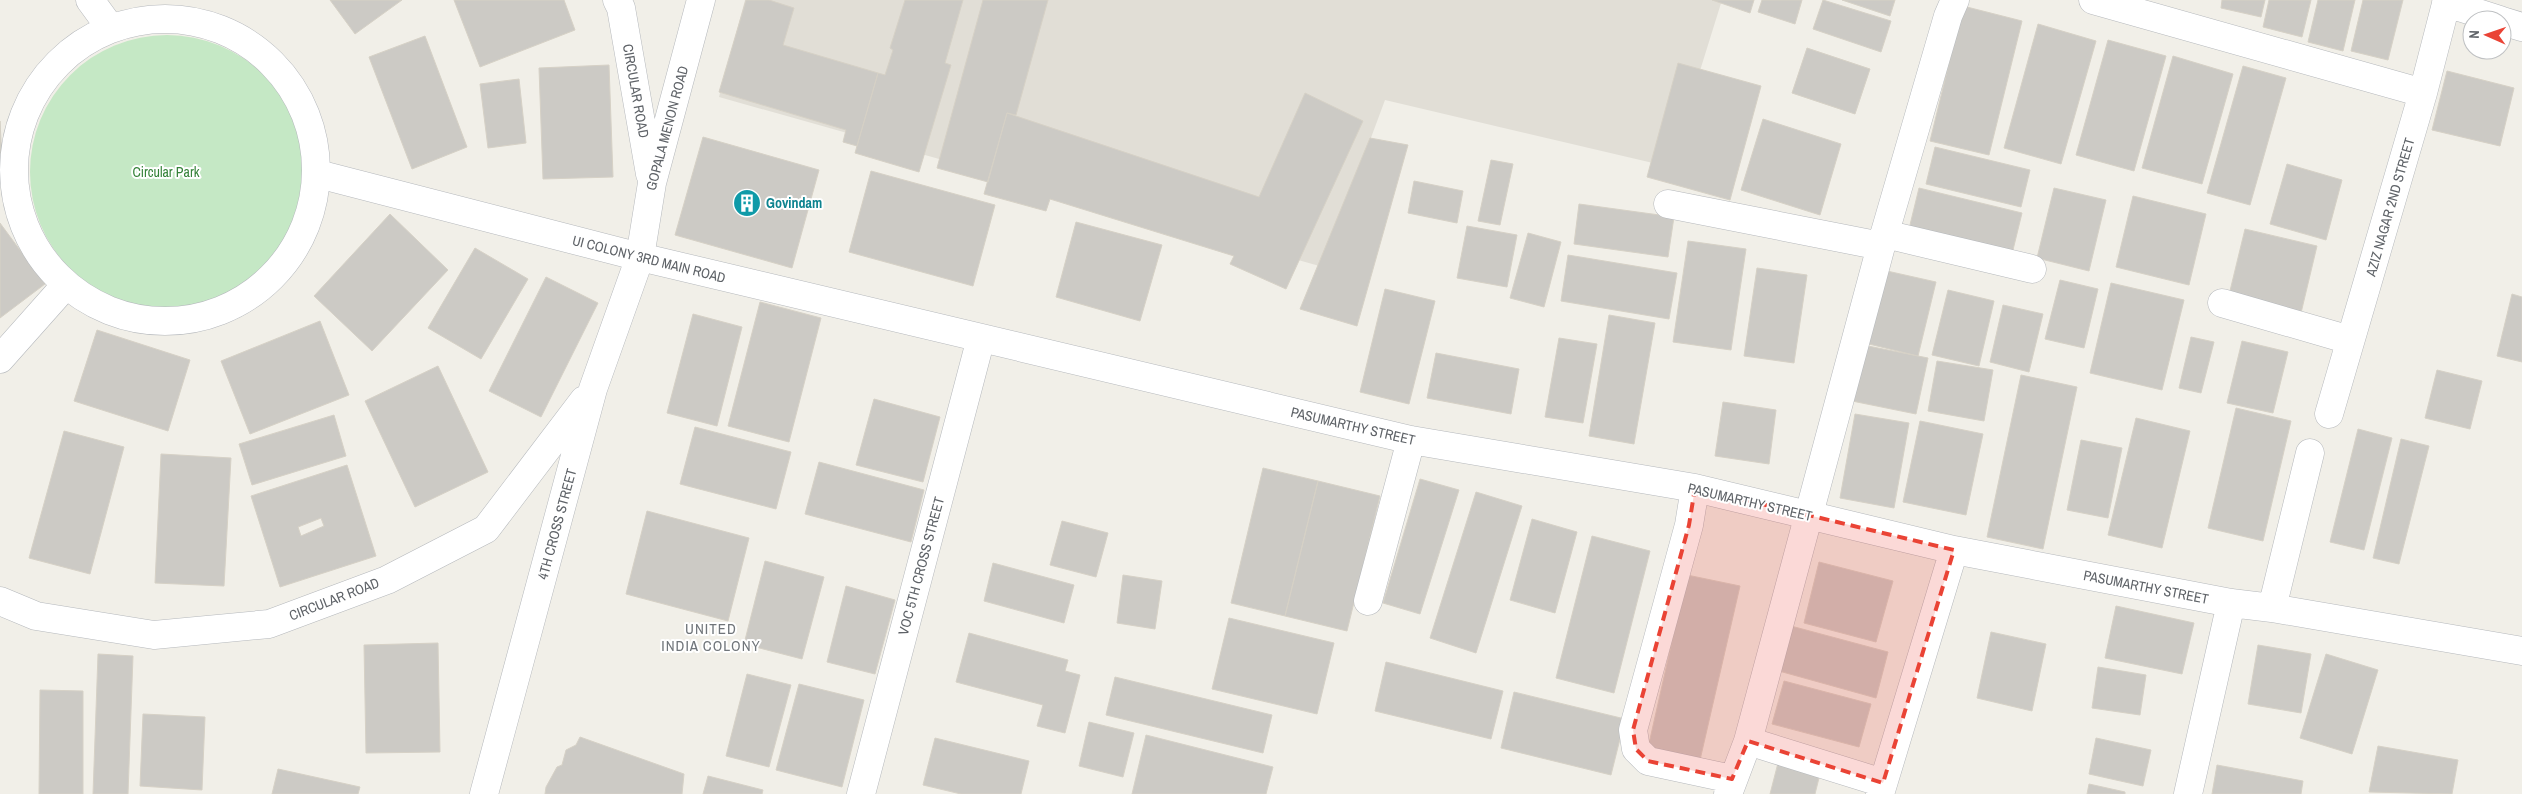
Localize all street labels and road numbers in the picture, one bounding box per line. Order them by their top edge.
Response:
street label: CIRCULAR ROAD [619,43,653,139]
street label: GOPALA MENON ROAD [642,64,692,192]
street label: AZIZ NAGAR 2ND STREET [2361,136,2418,279]
street label: UI COLONY 3RD MAIN ROAD [570,231,728,287]
street label: PASUMARTHY STREET [1289,403,1417,449]
street label: 4TH CROSS STREET [534,467,580,581]
street label: PASUMARTHY STREET [1686,479,1814,525]
street label: VOC 5TH CROSS STREET [894,495,948,637]
street label: PASUMARTHY STREET [2082,566,2210,608]
street label: CIRCULAR ROAD [286,574,382,624]

